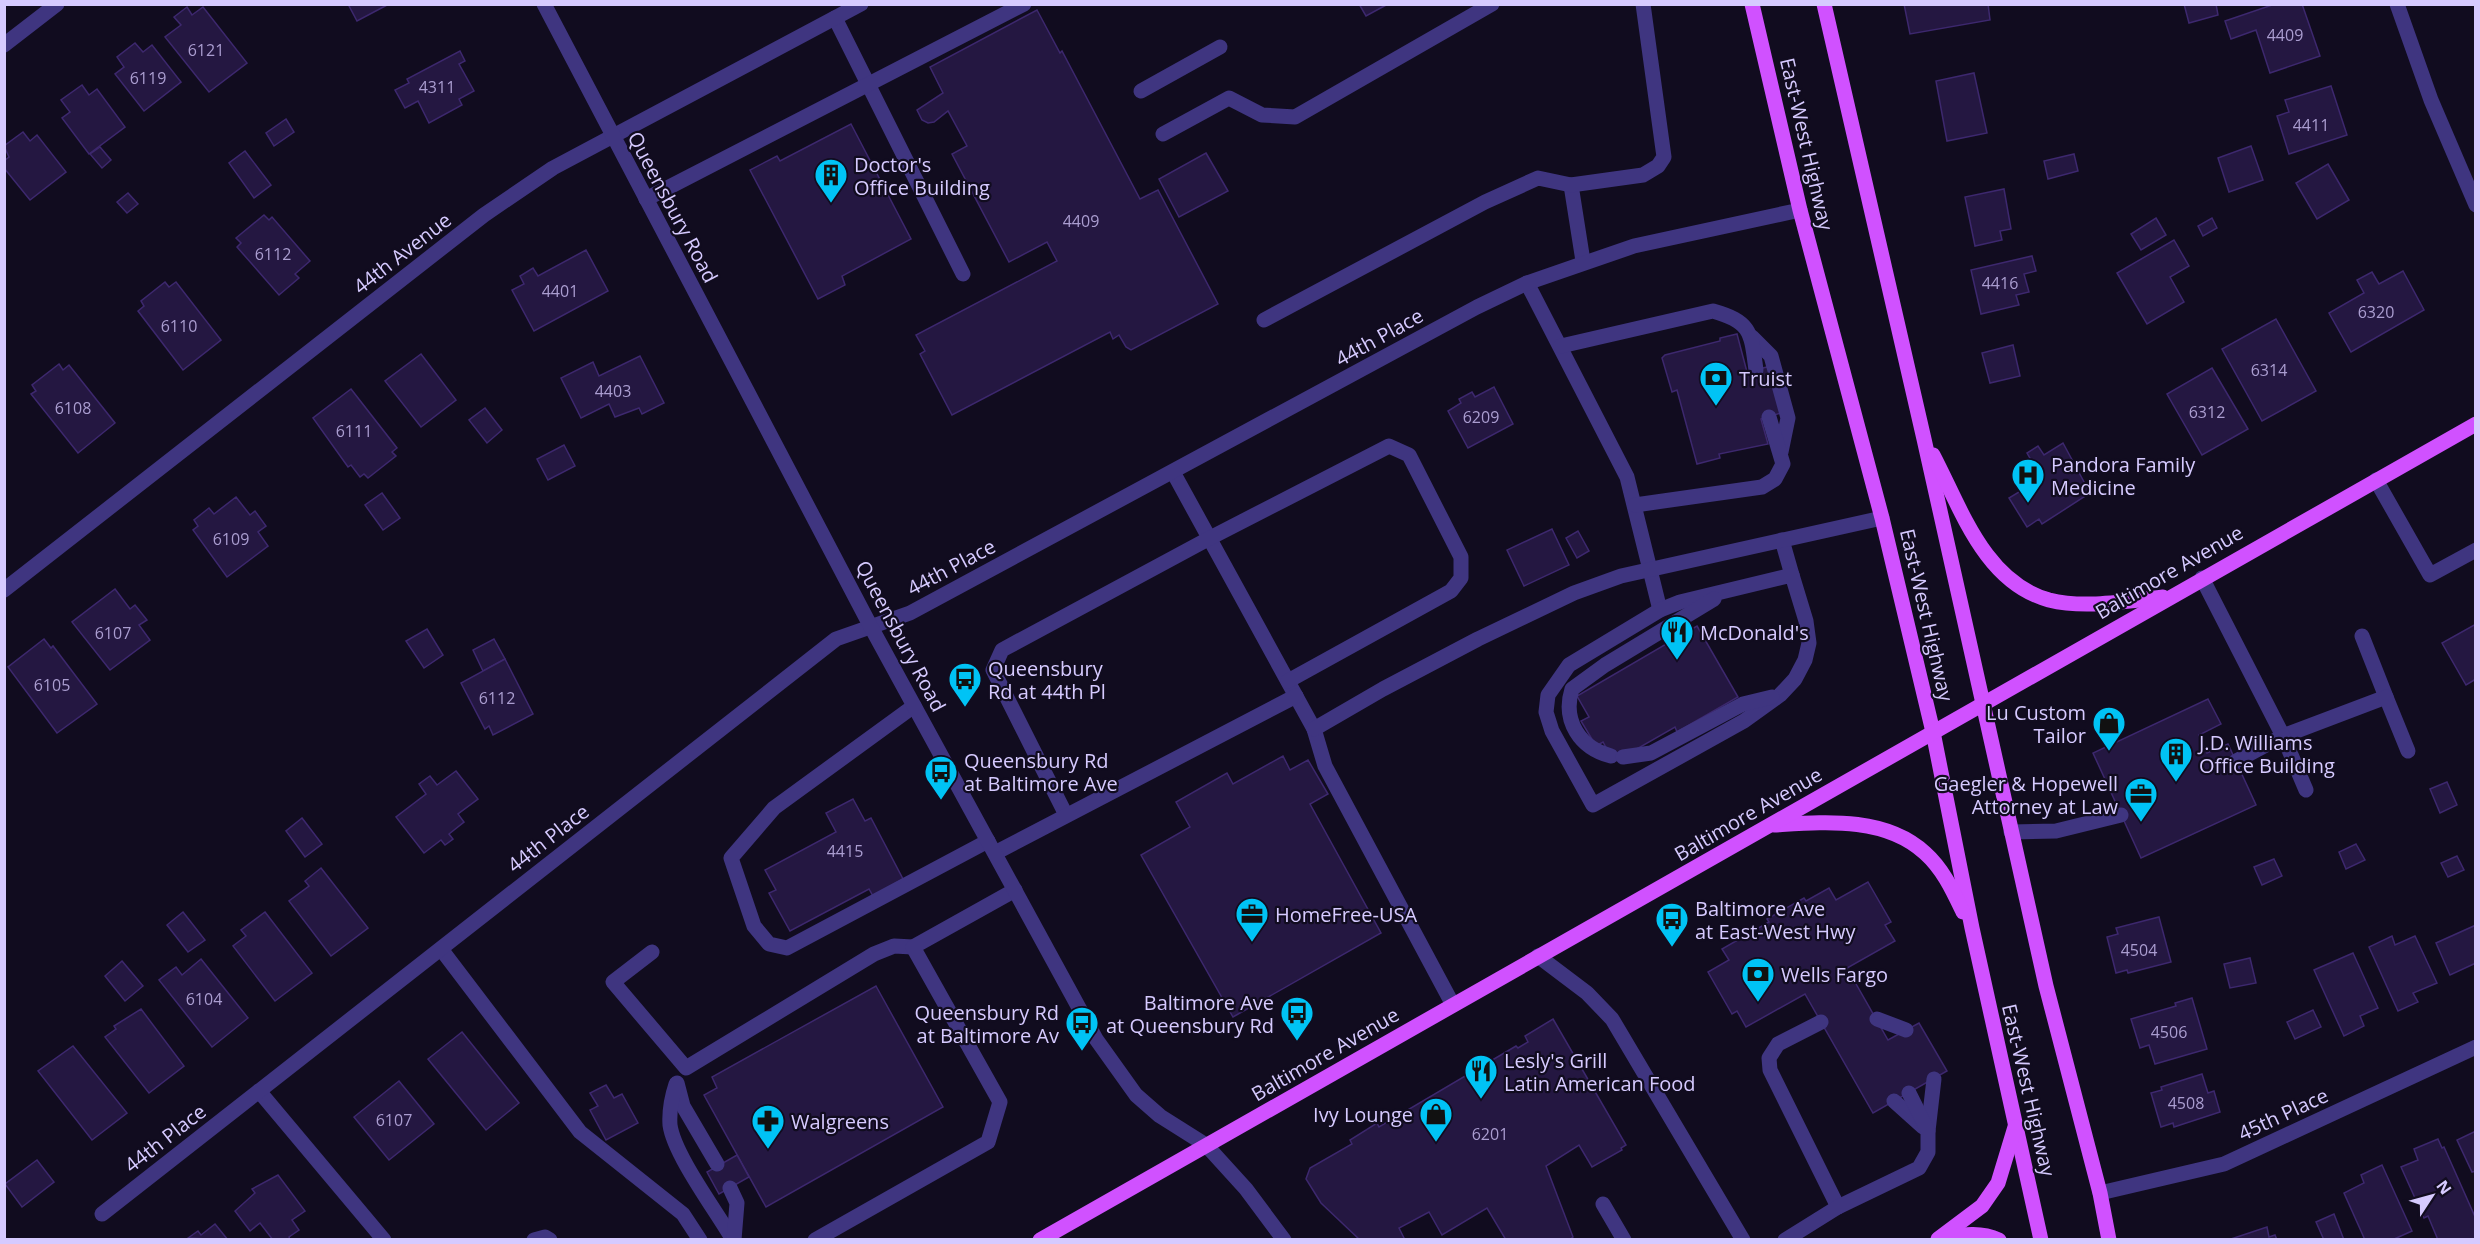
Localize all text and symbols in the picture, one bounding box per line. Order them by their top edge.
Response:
house number: 4409 [2267,24,2303,46]
house number: 6121 [188,39,224,61]
street label: East-West Highway [1774,55,1840,234]
house number: 6119 [130,67,166,89]
house number: 4311 [419,76,455,98]
house number: 4411 [2293,114,2329,136]
street label: Queensbury Road [622,127,724,287]
place label: Doctor's Office Building [854,151,990,201]
building icon: Doctor's Office Building [813,157,849,204]
street label: 44th Avenue [348,206,456,300]
house number: 4409 [1063,210,1099,232]
house number: 6112 [255,243,291,265]
house number: 4416 [1982,272,2018,294]
house number: 4401 [542,280,578,302]
house number: 6320 [2358,301,2394,323]
street label: 44th Place [1330,302,1428,372]
house number: 6110 [161,315,197,337]
house number: 6314 [2251,359,2287,381]
bank icon: Truist [1698,360,1734,407]
place label: Truist [1739,365,1792,392]
house number: 4403 [595,380,631,402]
house number: 6108 [55,397,91,419]
house number: 6312 [2189,401,2225,423]
house number: 6209 [1463,406,1499,428]
house number: 6111 [336,420,372,442]
place label: Pandora Family Medicine [2051,451,2196,501]
hospital icon: Pandora Family Medicine [2010,457,2046,504]
street label: Baltimore Avenue [2090,519,2248,625]
street label: East-West Highway [1894,526,1960,705]
house number: 6109 [213,528,249,550]
street label: 44th Place [902,532,1000,602]
street label: Queensbury Road [850,556,952,716]
restaurant icon: McDonald's [1659,614,1695,661]
place label: McDonald's [1700,619,1809,646]
house number: 6107 [95,622,131,644]
place label: Queensbury Rd at 44th Pl [988,655,1106,705]
bus stop icon: Queensbury Rd at 44th Pl [947,661,983,708]
house number: 6105 [34,674,70,696]
house number: 6112 [479,687,515,709]
place label: Lu Custom Tailor [1986,699,2086,749]
shop icon: Lu Custom Tailor [2091,705,2127,752]
place label: J.D. Williams Office Building [2197,729,2335,779]
building icon: J.D. Williams Office Building [2158,736,2194,783]
place label: Queensbury Rd at Baltimore Ave [964,747,1118,797]
bus stop icon: Queensbury Rd at Baltimore Ave [923,754,959,801]
street label: Baltimore Avenue [1669,761,1827,867]
place label: Gaegler & Hopewell Attorney at Law [1934,770,2118,820]
office icon: Gaegler & Hopewell Attorney at Law [2123,776,2159,823]
street label: 44th Place [502,798,594,878]
house number: 4415 [827,840,863,862]
place label: Baltimore Ave at East-West Hwy [1695,895,1857,945]
office icon: HomeFree-USA [1234,896,1270,943]
place label: HomeFree-USA [1275,901,1417,928]
bus stop icon: Baltimore Ave at East-West Hwy [1654,901,1690,948]
house number: 4504 [2121,939,2157,961]
bank icon: Wells Fargo [1740,956,1776,1003]
place label: Wells Fargo [1781,961,1888,988]
house number: 6104 [186,988,222,1010]
place label: Baltimore Ave at Queensbury Rd [1106,989,1274,1039]
bus stop icon: Baltimore Ave at Queensbury Rd [1279,995,1315,1042]
place label: Queensbury Rd at Baltimore Av [914,999,1059,1049]
street label: Baltimore Avenue [1246,1001,1404,1107]
street label: East-West Highway [1996,1001,2062,1180]
bus stop icon: Queensbury Rd at Baltimore Av [1064,1005,1100,1052]
house number: 4506 [2151,1021,2187,1043]
place label: Lesly's Grill Latin American Food [1504,1047,1696,1097]
restaurant icon: Lesly's Grill Latin American Food [1463,1053,1499,1100]
street label: 45th Place [2234,1081,2332,1147]
house number: 4508 [2168,1092,2204,1114]
shop icon: Ivy Lounge [1418,1096,1454,1143]
street label: 44th Place [119,1098,211,1178]
place label: Ivy Lounge [1313,1101,1413,1128]
pharmacy icon: Walgreens [750,1103,786,1150]
place label: Walgreens [791,1108,889,1135]
house number: 6107 [376,1109,412,1131]
house number: 6201 [1472,1123,1508,1145]
north arrow [2402,1166,2462,1226]
text: N [2431,1175,2457,1199]

